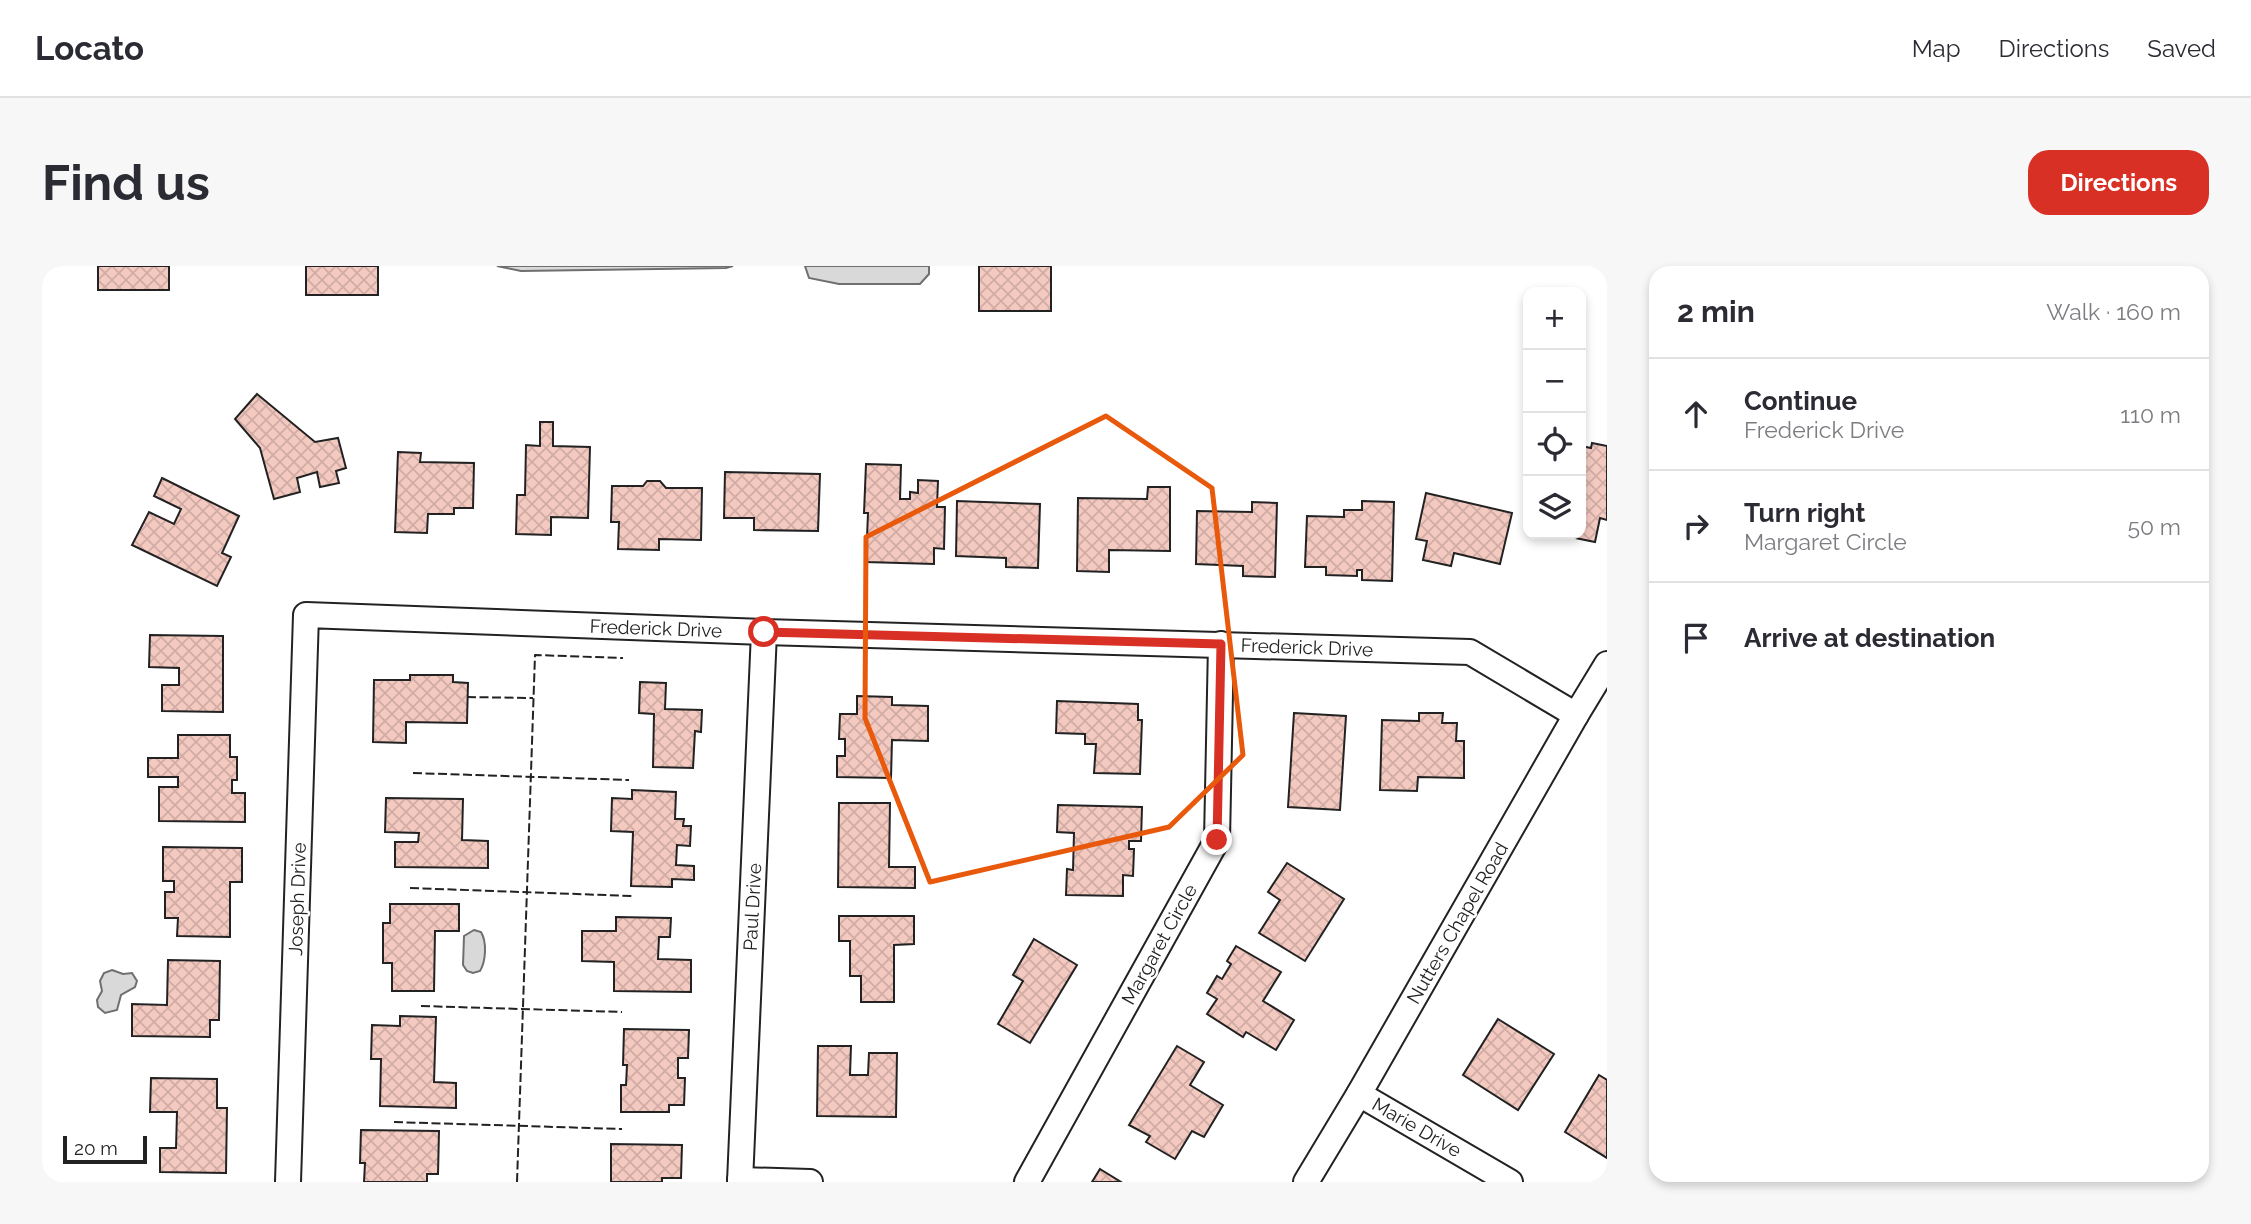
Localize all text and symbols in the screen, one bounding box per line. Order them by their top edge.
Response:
text: Locato [35,29,144,68]
text: Map [1912,34,1961,63]
text: Directions [1999,34,2109,63]
text: Saved [2147,34,2216,63]
button: Directions [2028,150,2209,215]
text: Find us [42,154,210,211]
map controls [1523,287,1586,539]
button: + [1523,287,1586,350]
text: 2 min [1677,294,1755,329]
text: Walk · 160 m [2046,298,2181,325]
button: − [1523,350,1586,413]
text: Continue [1744,386,1857,416]
icon: ahead [1677,395,1715,433]
text: 110 m [2120,401,2181,428]
button: locate [1523,413,1586,476]
text: Frederick Drive [1744,416,1904,443]
button: layers [1523,476,1586,539]
text: Turn right [1744,498,1865,528]
icon: right [1677,507,1715,545]
text: 50 m [2127,513,2181,540]
text: Margaret Circle [1744,528,1907,555]
street label: Frederick Drive [589,615,723,641]
route start [748,616,779,647]
icon: arrive [1677,619,1715,657]
text: Arrive at destination [1744,623,1995,653]
street label: Frederick Drive [1240,634,1374,660]
route end [1201,824,1232,855]
street label: Nutters Chapel Road [1402,838,1512,1008]
street label: Joseph Drive [284,842,310,956]
street label: Paul Drive [739,862,765,952]
street label: Margaret Circle [1117,880,1201,1008]
street label: Marie Drive [1369,1093,1465,1161]
scale bar [63,1133,147,1165]
text: 20 m [74,1137,118,1159]

